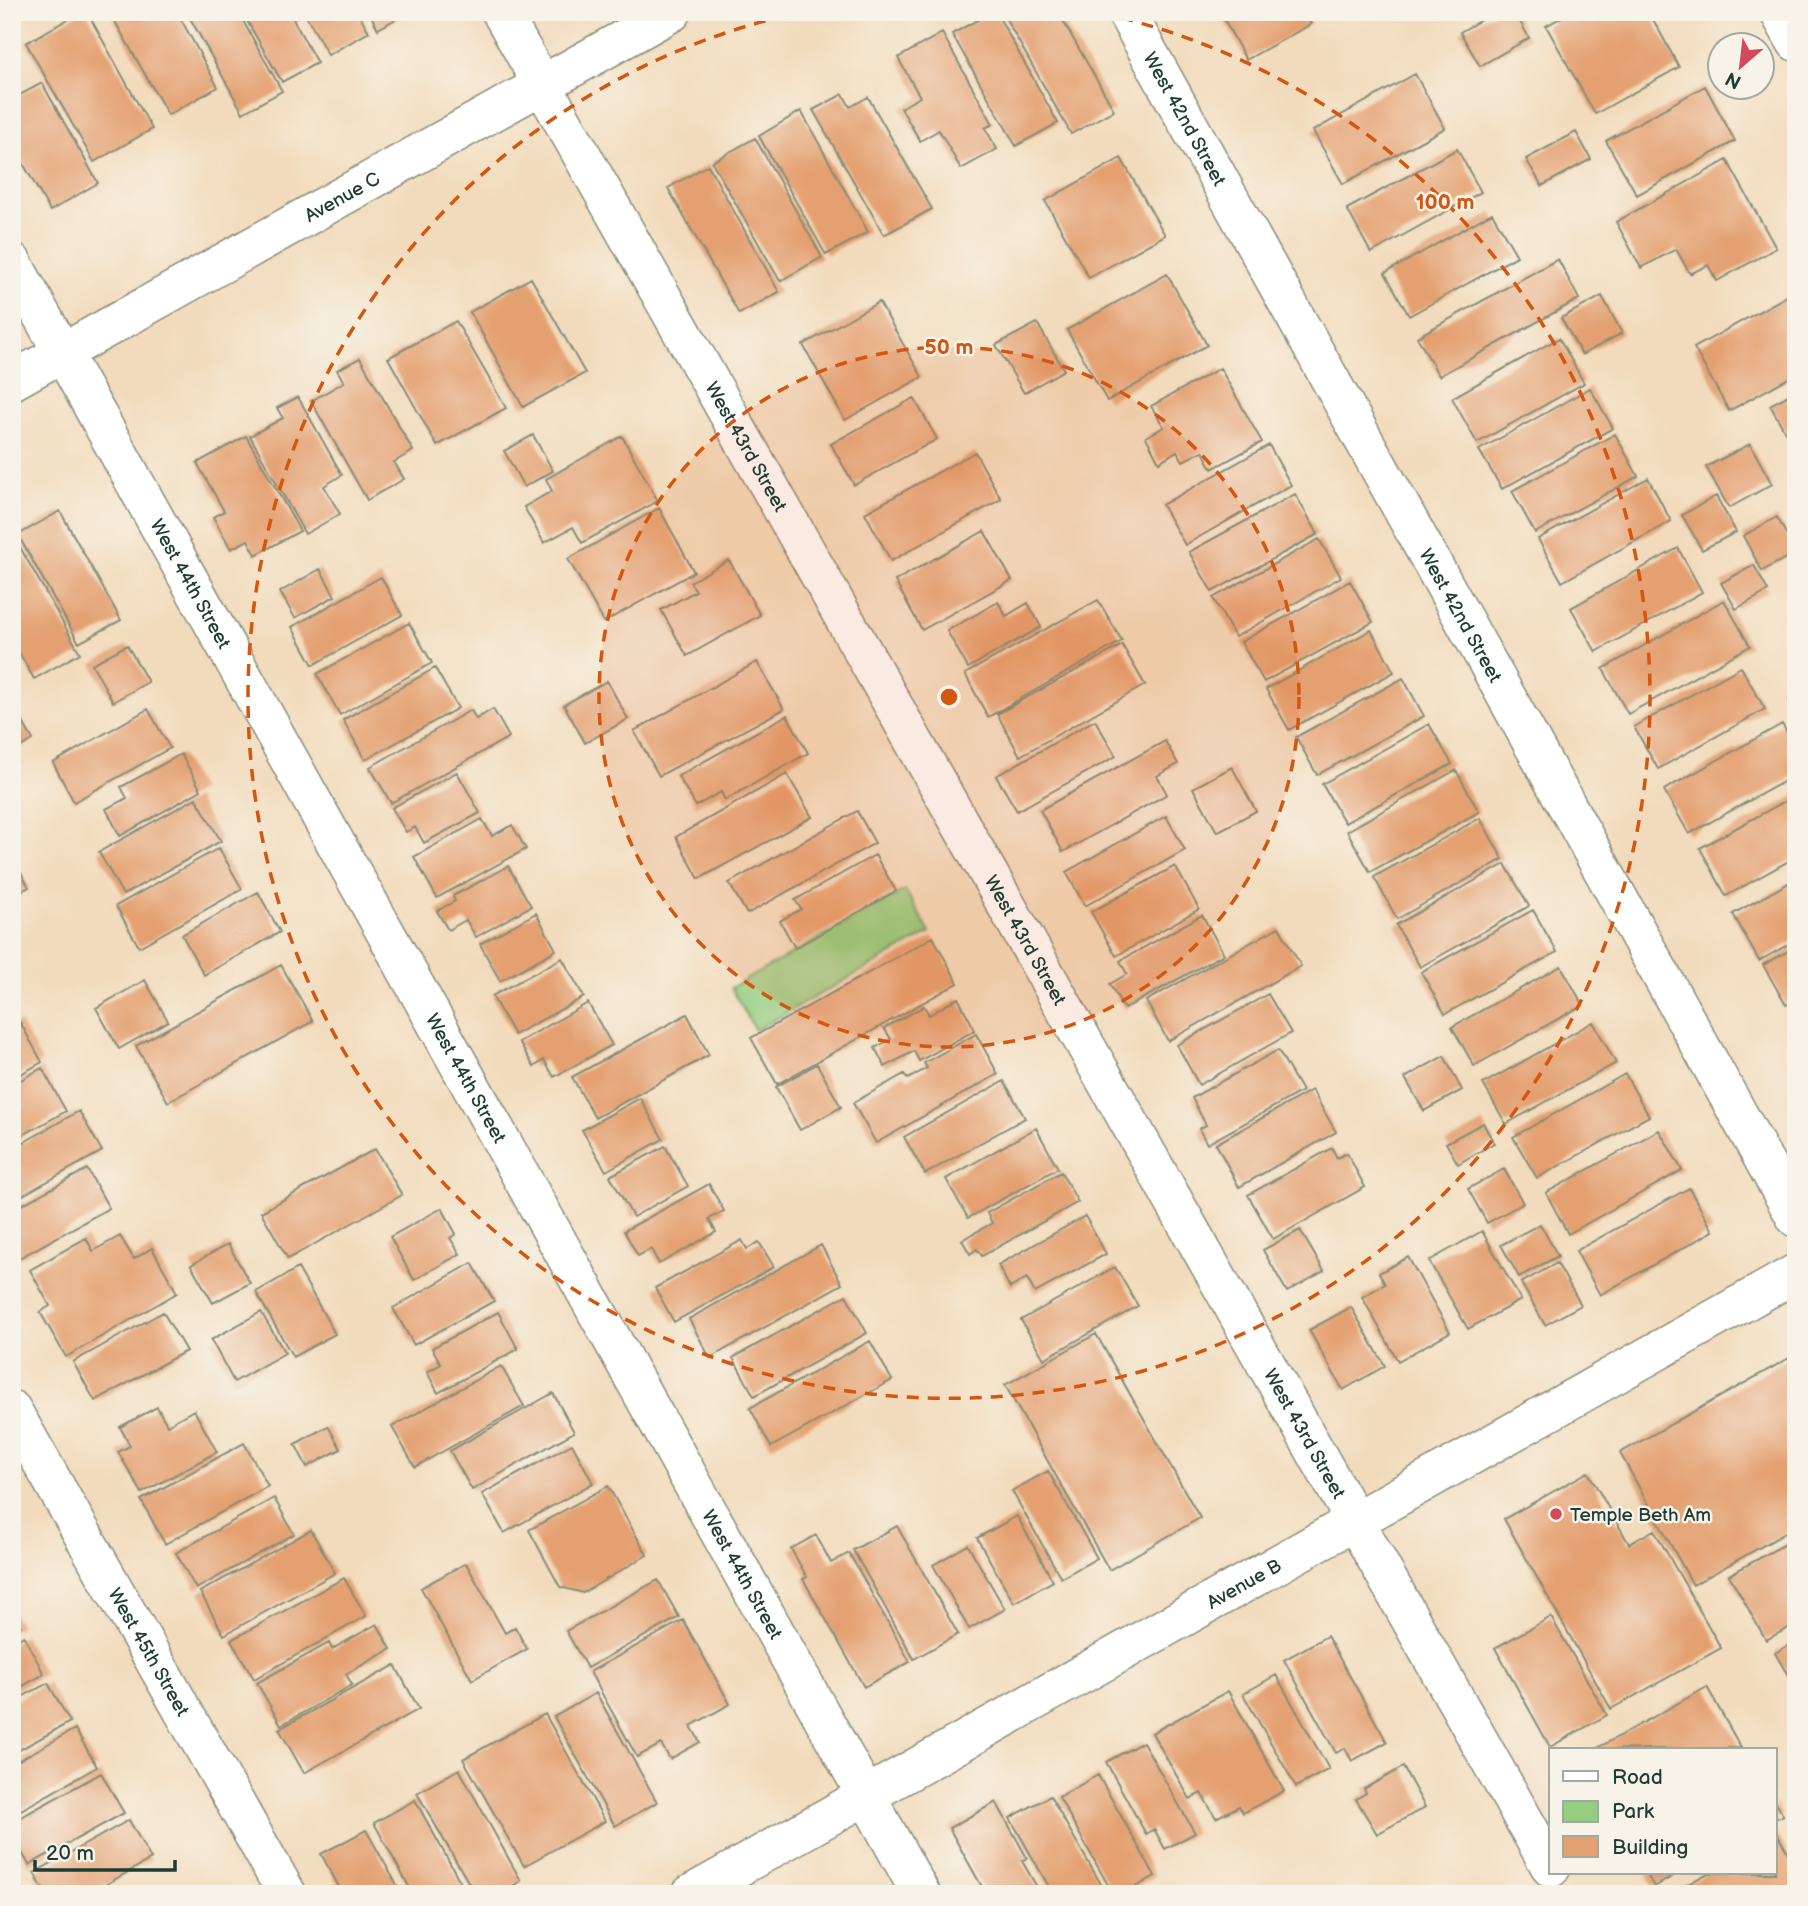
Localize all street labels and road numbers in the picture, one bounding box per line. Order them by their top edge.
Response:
street label: West 42nd Street [1138,49,1230,190]
street label: Avenue C [301,168,384,228]
street label: West 43rd Street [700,378,791,516]
street label: West 44th Street [145,516,235,653]
street label: West 42nd Street [1413,545,1506,687]
street label: West 43rd Street [979,872,1071,1010]
street label: West 44th Street [420,1010,510,1148]
street label: West 43rd Street [1258,1365,1350,1503]
street label: West 44th Street [696,1506,787,1644]
street label: Avenue B [1203,1555,1286,1615]
street label: West 45th Street [103,1584,194,1721]

